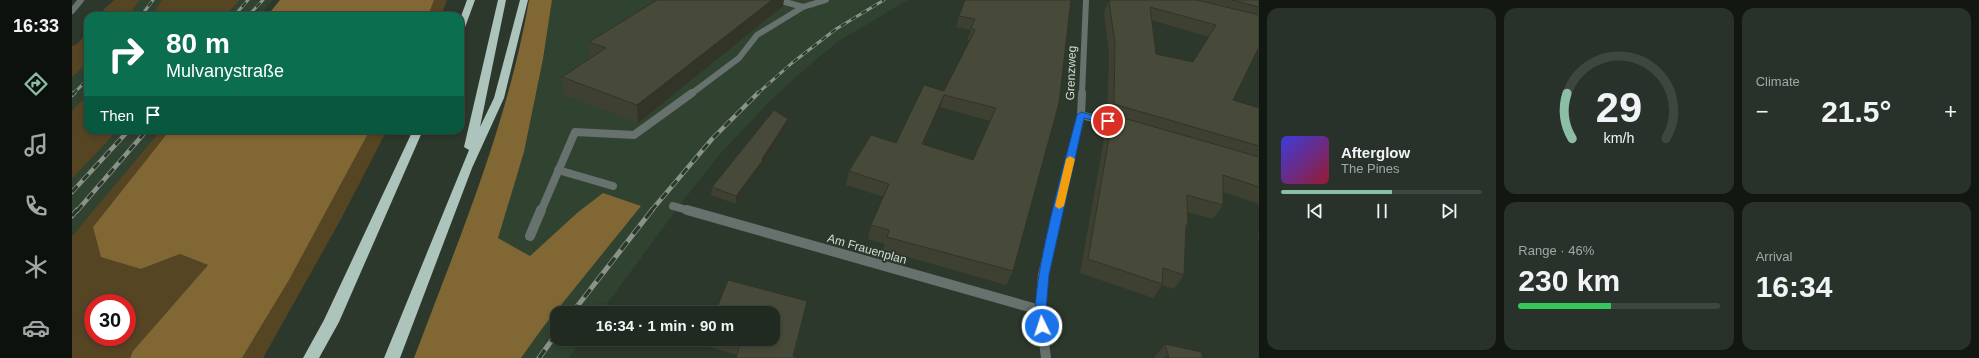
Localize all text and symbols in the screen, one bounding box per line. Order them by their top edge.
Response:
text: 16:33 [13,16,59,36]
icon: right [100,28,152,80]
text: 80 m [166,28,230,59]
street label: Grenzweg [1063,45,1079,101]
text: Mulvanystraße [166,61,284,81]
icon: directions [22,70,50,98]
text: Climate [1756,74,1800,89]
text: 29 [1596,84,1642,131]
text: 21.5° [1821,95,1892,128]
text: − [1756,99,1769,124]
text: + [1944,99,1957,124]
icon: arrive [142,104,164,126]
pin [1091,104,1125,138]
text: Then [100,107,134,124]
icon: arrive [1097,110,1119,132]
text: km/h [1604,130,1635,146]
icon: music [22,131,50,159]
text: Afterglow [1341,144,1410,161]
text: The Pines [1341,161,1400,176]
icon: phone [22,192,50,220]
icon: previous [1304,200,1326,222]
icon: pause [1371,200,1393,222]
icon: next [1438,200,1460,222]
street label: Am Frauenplan [826,231,908,267]
text: Range · 46% [1518,243,1594,258]
text: Arrival [1756,249,1793,264]
icon: climate [22,253,50,281]
text: 230 km [1518,264,1620,297]
text: 16:34 [1756,270,1832,303]
speed limit sign: 30 [84,294,136,346]
position arrow [1021,305,1063,347]
icon: car [22,314,50,342]
text: 16:34 · 1 min · 90 m [596,317,734,334]

